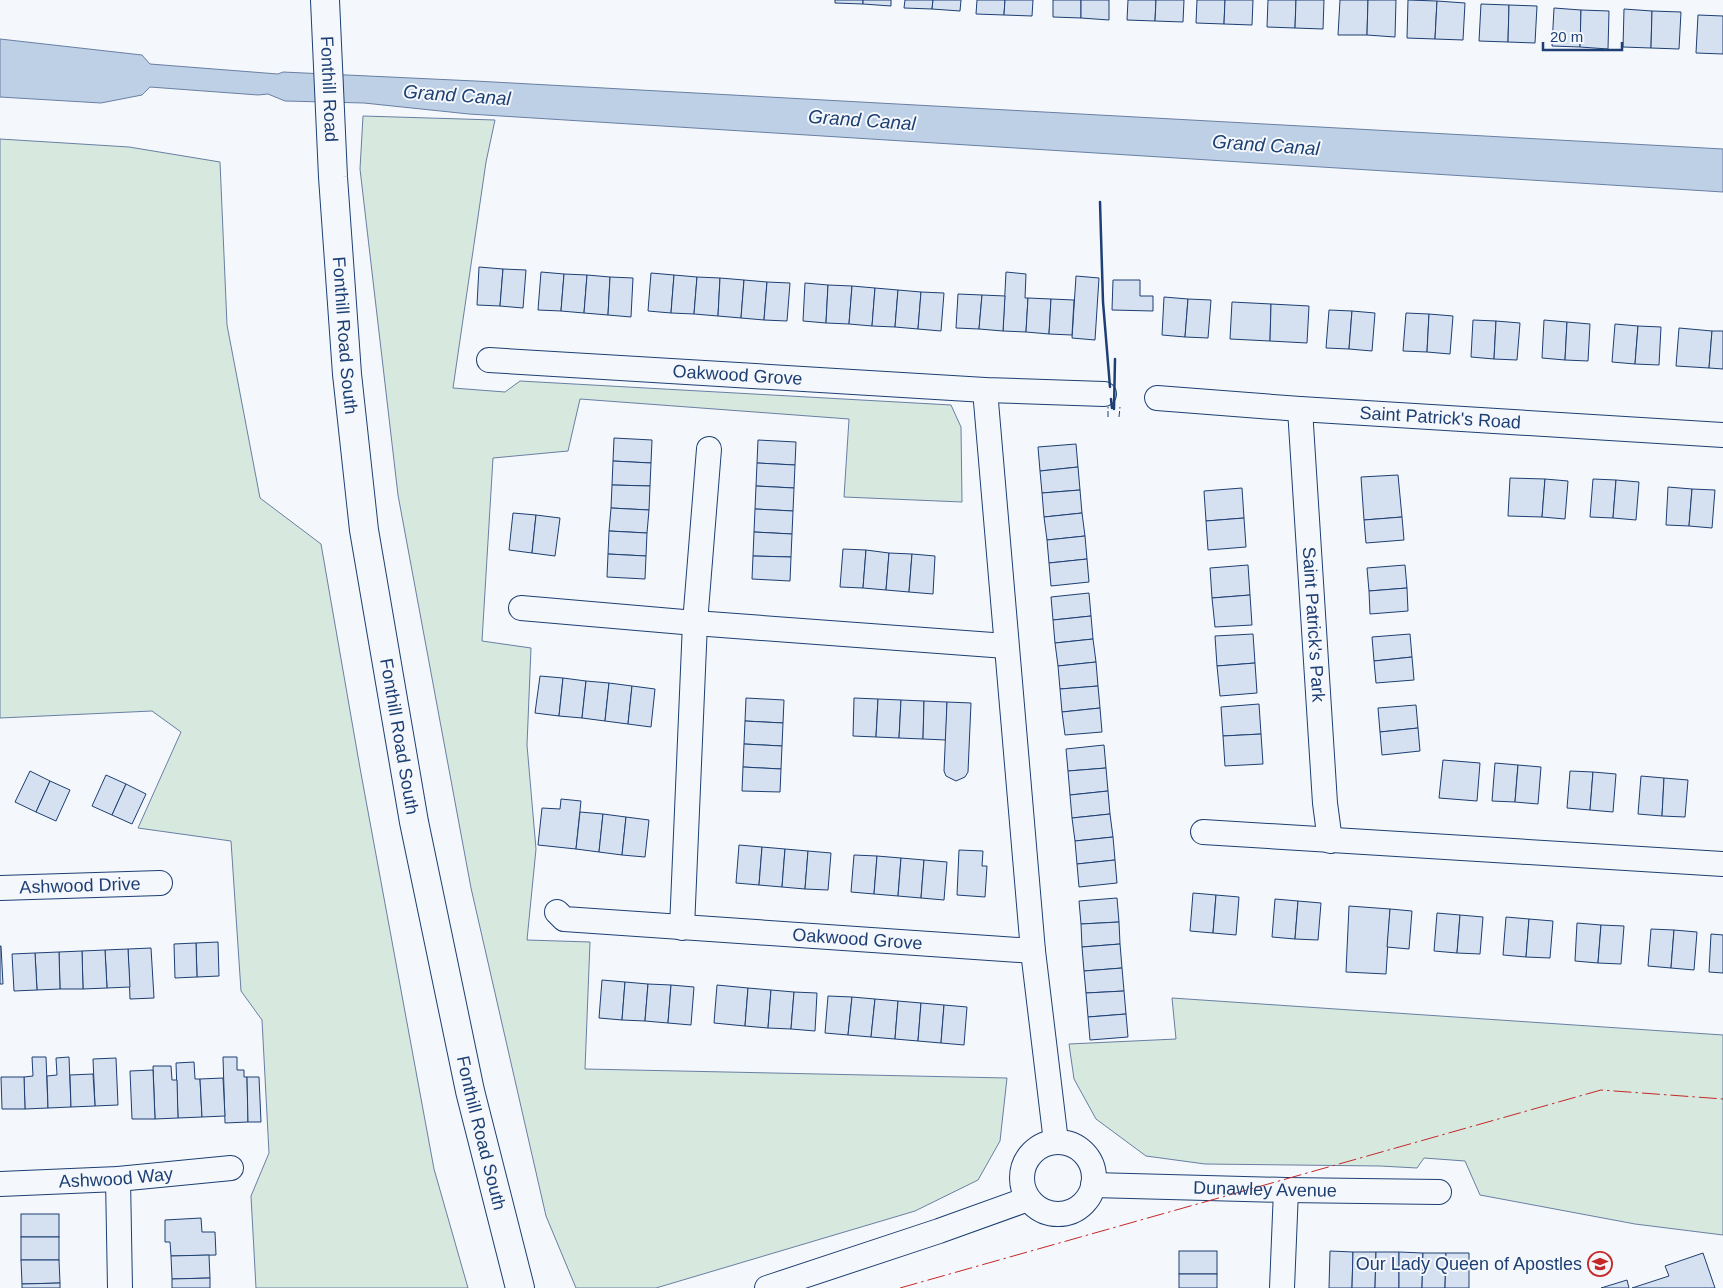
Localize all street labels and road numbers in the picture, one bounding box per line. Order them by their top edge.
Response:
street label: Fonthill Road [317,35,341,142]
street label: Fonthill Road South [329,256,361,415]
street label: Oakwood Grove [672,361,803,389]
street label: Saint Patrick's Road [1359,403,1522,433]
street label: Saint Patrick's Park [1299,546,1329,704]
street label: Fonthill Road South [376,657,423,816]
street label: Ashwood Drive [19,874,141,897]
street label: Oakwood Grove [792,925,923,953]
street label: Fonthill Road South [453,1054,510,1212]
street label: Ashwood Way [58,1164,174,1192]
street label: Dunawley Avenue [1193,1178,1337,1201]

